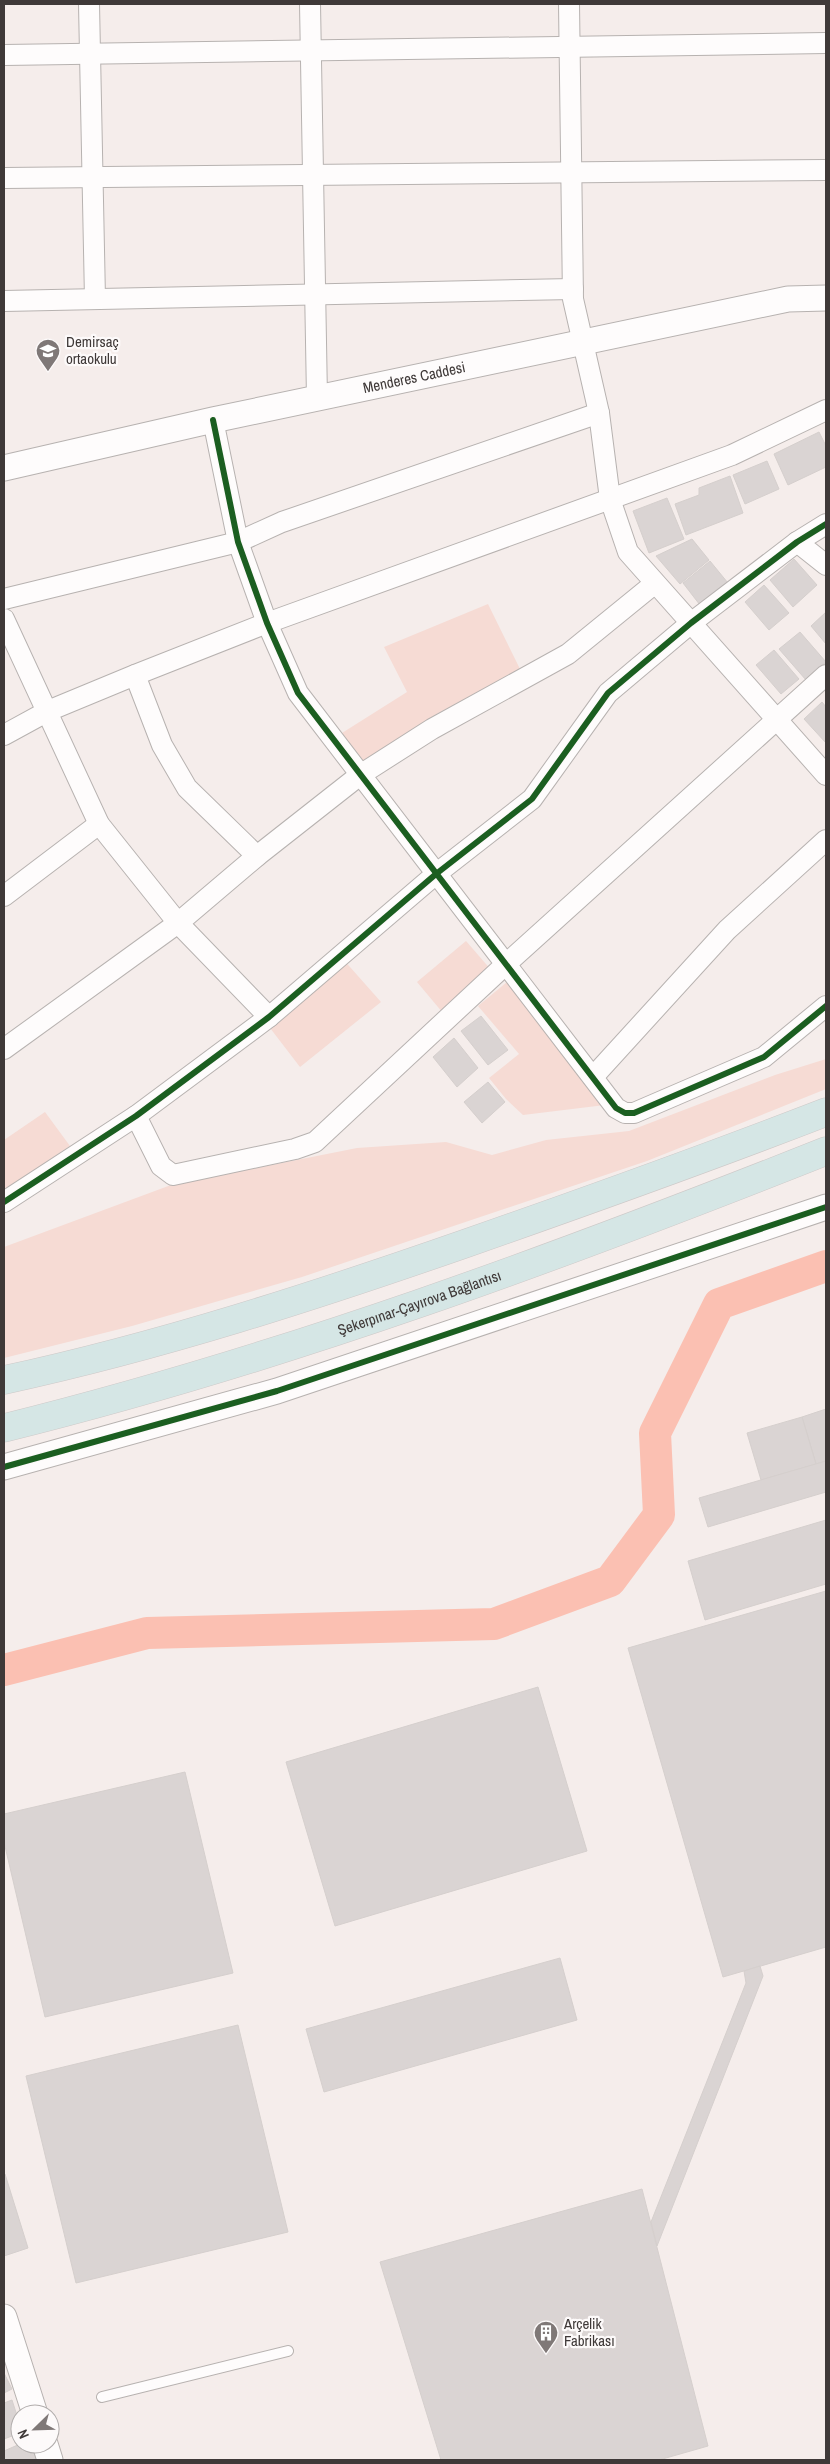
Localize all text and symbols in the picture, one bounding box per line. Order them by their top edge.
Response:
place label: Demirsaç ortaokulu [66,331,119,369]
school or university icon: Demirsaç ortaokulu [35,338,61,372]
street label: Menderes Caddesi [361,356,467,398]
street label: Şekerpınar-Çayırova Bağlantısı [335,1264,504,1340]
place label: Arçelik Fabrikası [563,2313,615,2351]
building icon: Arçelik Fabrikası [533,2320,559,2354]
north arrow [10,2404,60,2454]
text: N [13,2427,33,2441]

